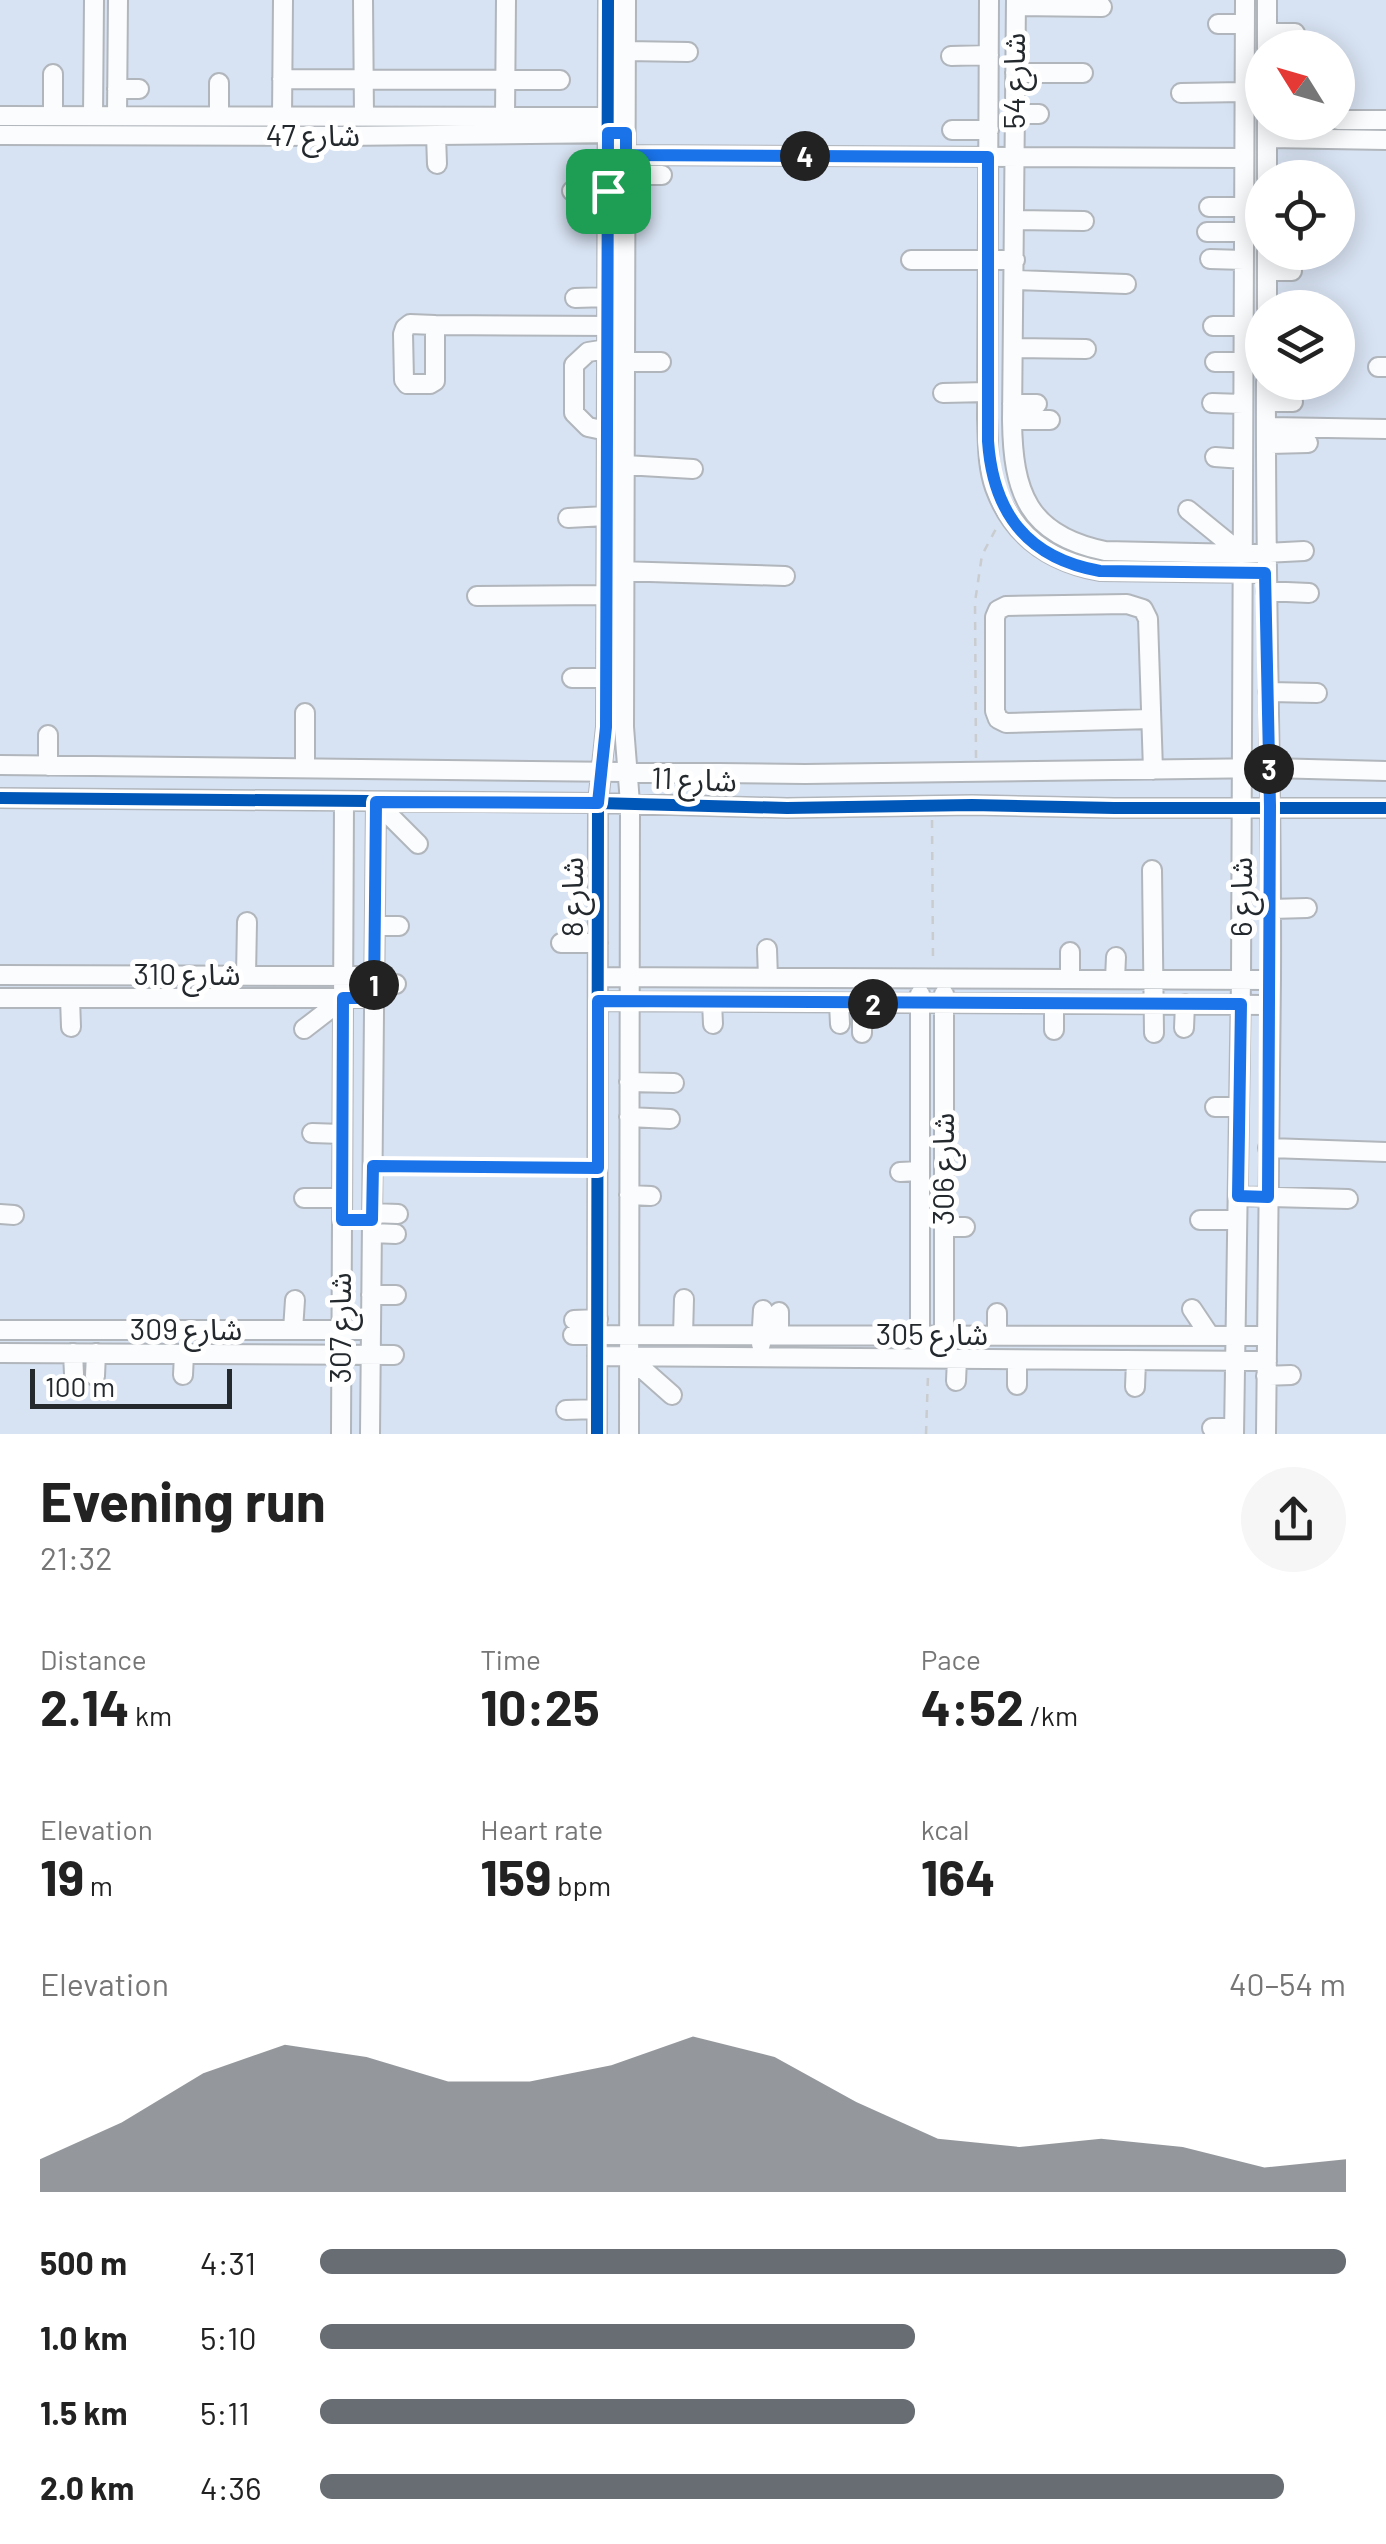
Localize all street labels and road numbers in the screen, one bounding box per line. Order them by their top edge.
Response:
street label: شارع 54 [995,33,1037,129]
street label: شارع 47 [266,116,360,158]
street label: شارع 11 [650,759,737,803]
street label: شارع 8 [553,857,595,937]
street label: شارع 6 [1222,857,1264,937]
street label: شارع 310 [133,955,241,997]
street label: شارع 306 [924,1113,966,1225]
street label: شارع 307 [321,1272,363,1384]
street label: شارع 309 [130,1310,242,1352]
street label: شارع 305 [876,1315,988,1357]

